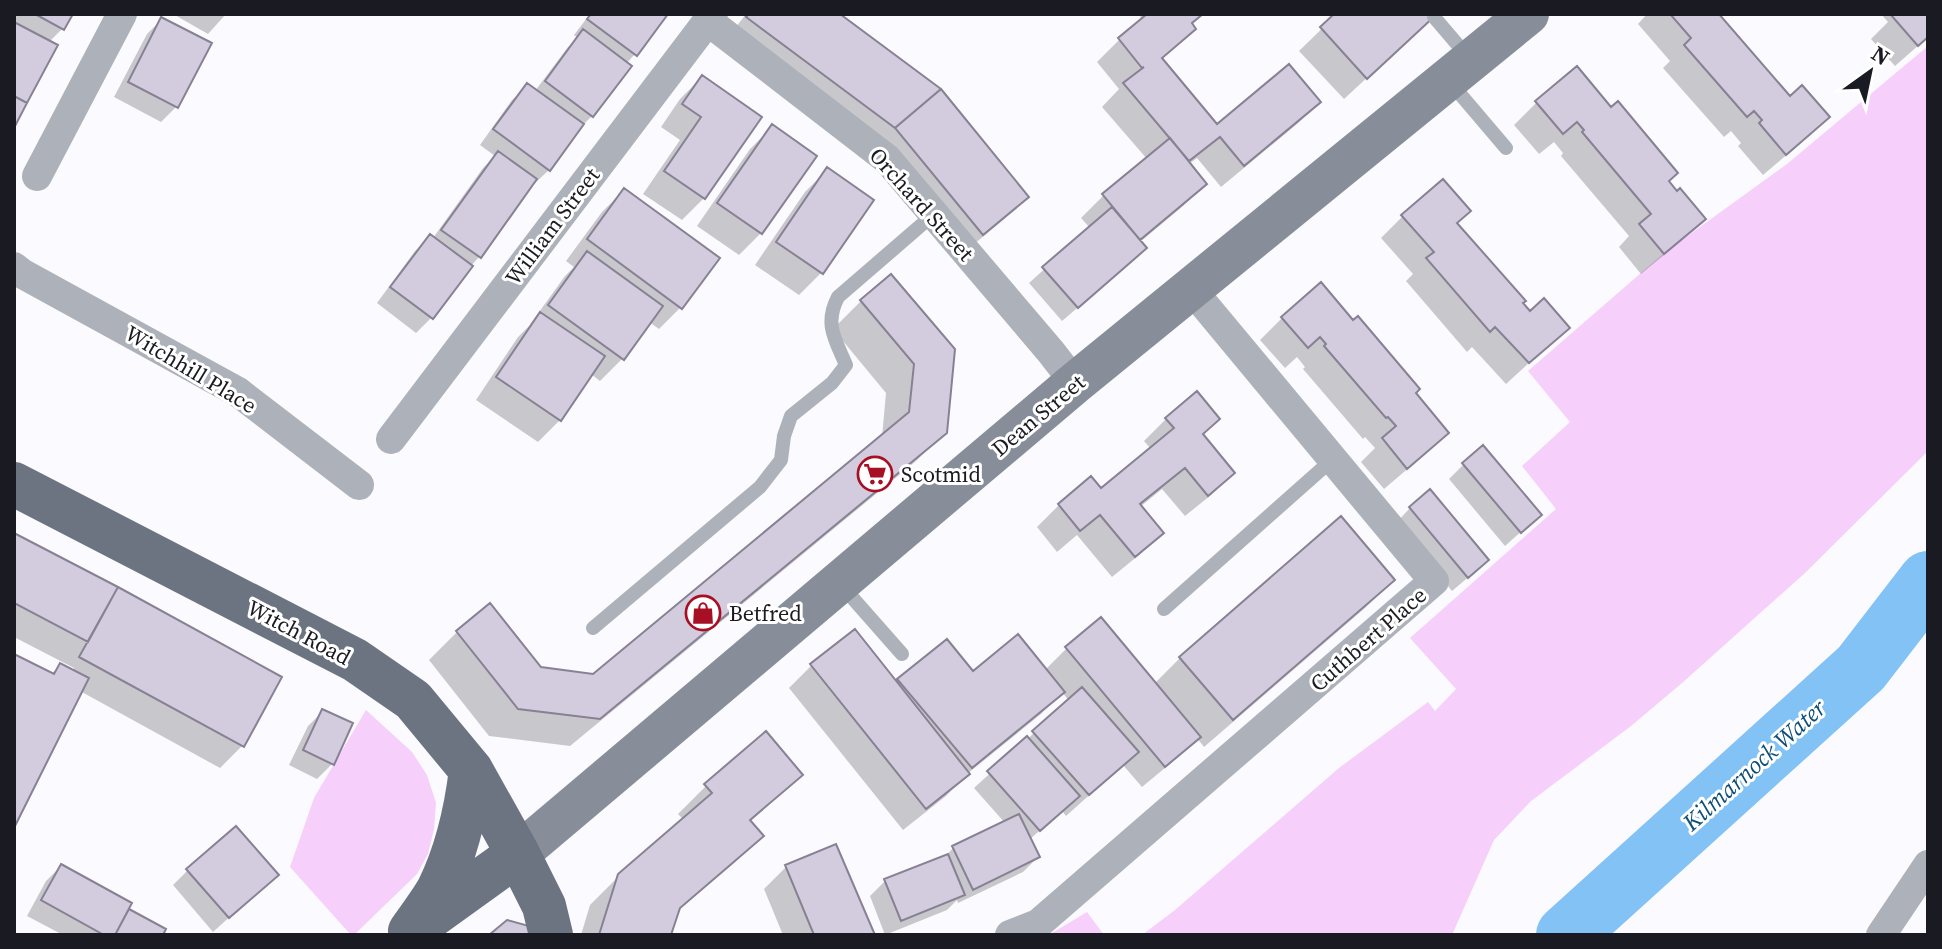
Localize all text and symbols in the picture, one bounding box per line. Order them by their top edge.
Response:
north arrow [1830,32,1910,112]
text: N [1866,38,1896,72]
street label: Orchard Street [863,141,982,268]
street label: William Street [498,160,607,291]
street label: Witchhill Place [120,318,262,420]
street label: Dean Street [985,367,1092,463]
supermarket icon: Scotmid [856,455,894,493]
place label: Scotmid [901,459,981,489]
street label: Cuthbert Place [1303,580,1433,698]
street label: Witch Road [242,592,356,672]
shop icon: Betfred [684,594,722,632]
place label: Betfred [729,598,802,628]
water label: Kilmarnock Water [1674,691,1834,839]

